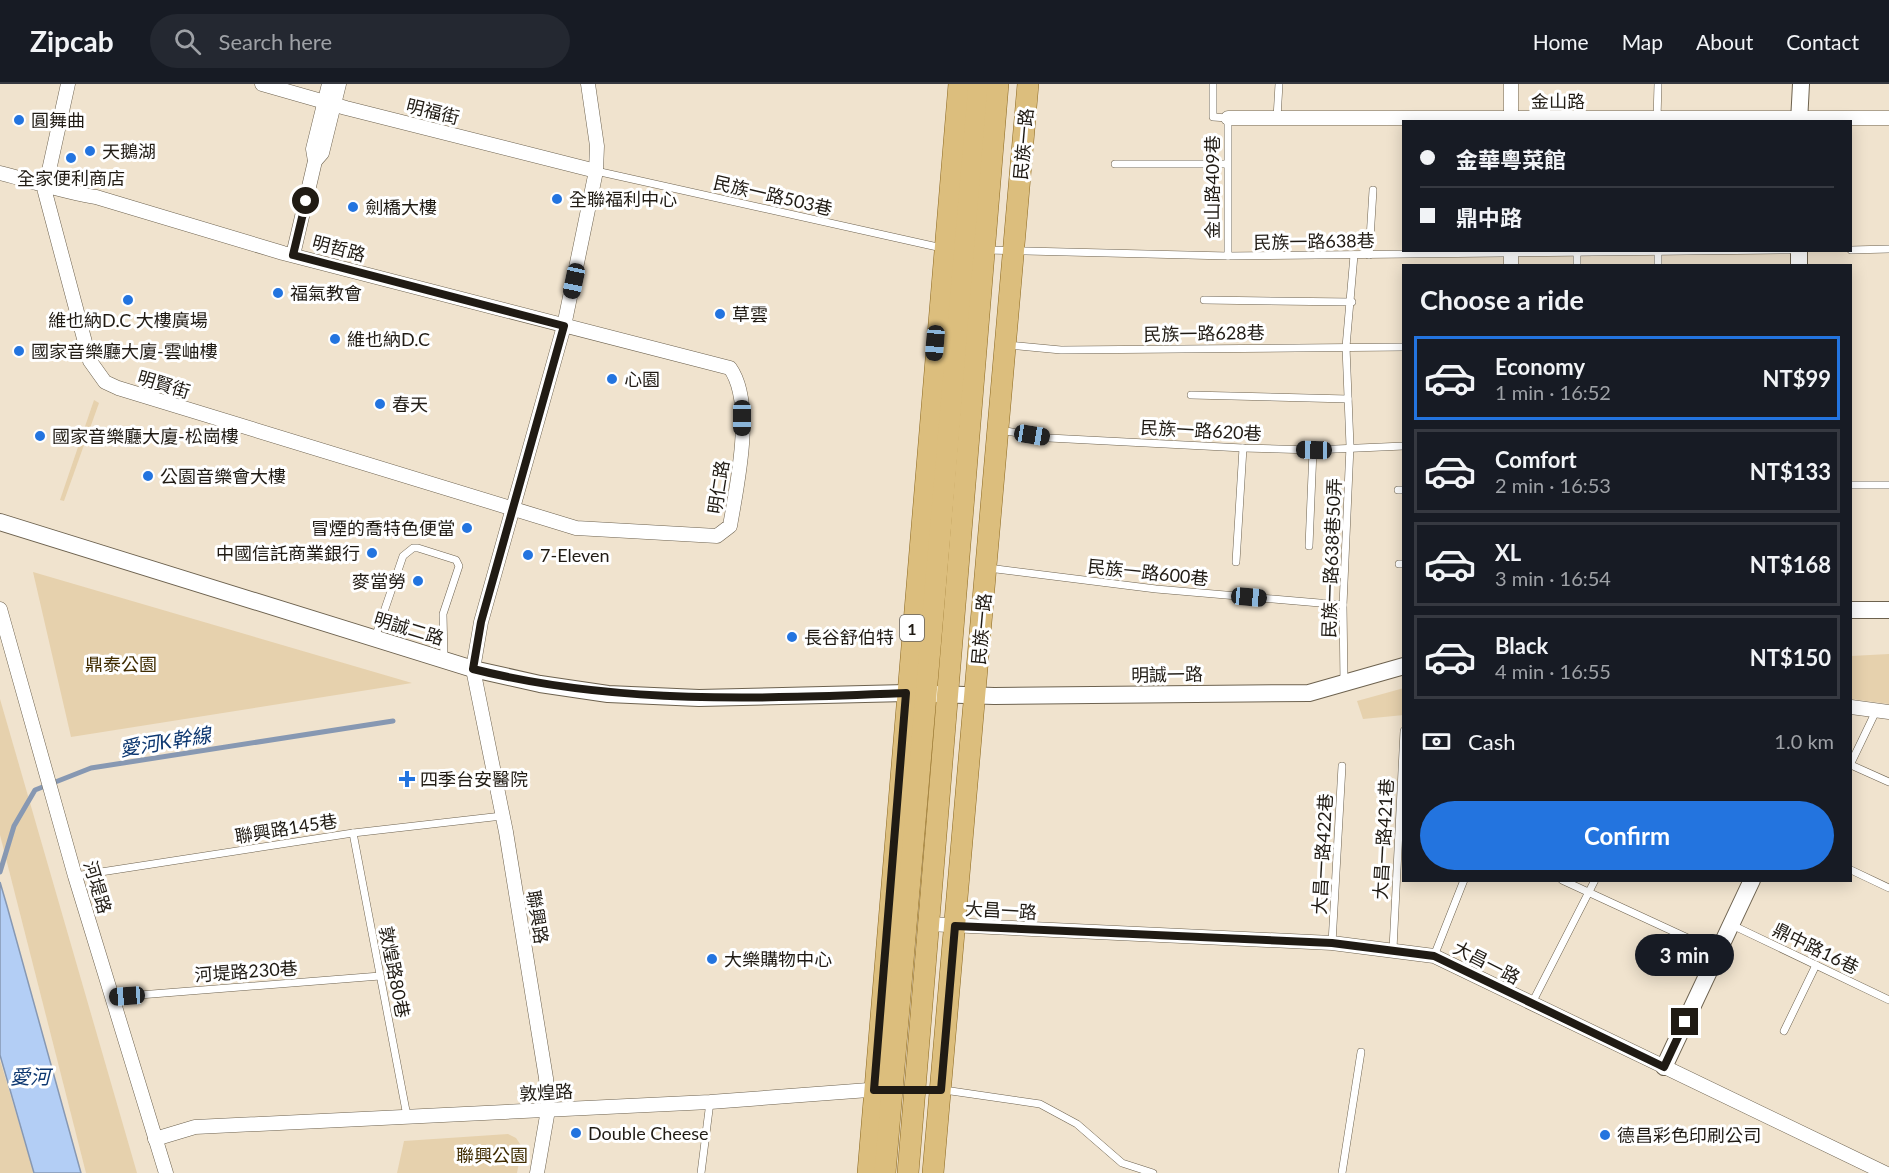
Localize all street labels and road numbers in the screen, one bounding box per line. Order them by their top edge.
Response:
street label: 金山路 [1531,90,1585,112]
street label: 明福街 [404,94,462,128]
street label: 民族一路 [1009,107,1037,181]
street label: 金山路409巷 [1201,135,1223,239]
street label: 民族一路503巷 [711,171,835,219]
street label: 民族一路638巷 [1253,229,1375,253]
street label: 明哲路 [310,230,368,266]
street label: 民族一路628巷 [1143,321,1265,345]
street label: 明賢街 [135,366,193,402]
street label: 民族一路620巷 [1140,416,1262,444]
street label: 明仁路 [703,459,733,515]
street label: 民族一路638巷50弄 [1317,478,1345,638]
street label: 民族一路600巷 [1087,555,1209,589]
street label: 民族一路 [967,592,995,666]
street label: 明誠二路 [371,607,447,649]
road number: 1 [900,615,924,641]
street label: 明誠一路 [1131,662,1203,686]
street label: 大昌一路421巷 [1369,778,1397,900]
street label: 大昌一路422巷 [1308,793,1336,915]
street label: 聯興路145巷 [233,809,339,847]
street label: 河堤路 [80,858,116,916]
street label: 聯興路 [523,889,553,945]
street label: 大昌一路 [964,897,1038,923]
street label: 鼎中路16巷 [1769,918,1863,978]
street label: 敦煌路80巷 [375,924,415,1020]
street label: 大昌一路 [1450,936,1524,988]
street label: 河堤路230巷 [194,956,298,986]
street label: 敦煌路 [518,1080,574,1104]

